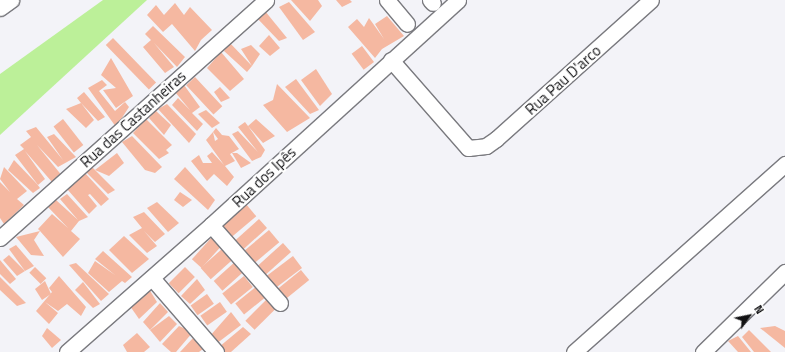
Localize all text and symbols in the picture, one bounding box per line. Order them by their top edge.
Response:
street label: Rua Pau D'arco [522,41,604,119]
street label: Rua das Castanheiras [77,67,189,171]
street label: Rua dos Ipês [229,143,299,211]
north arrow [729,296,769,336]
text: N [750,302,768,317]

